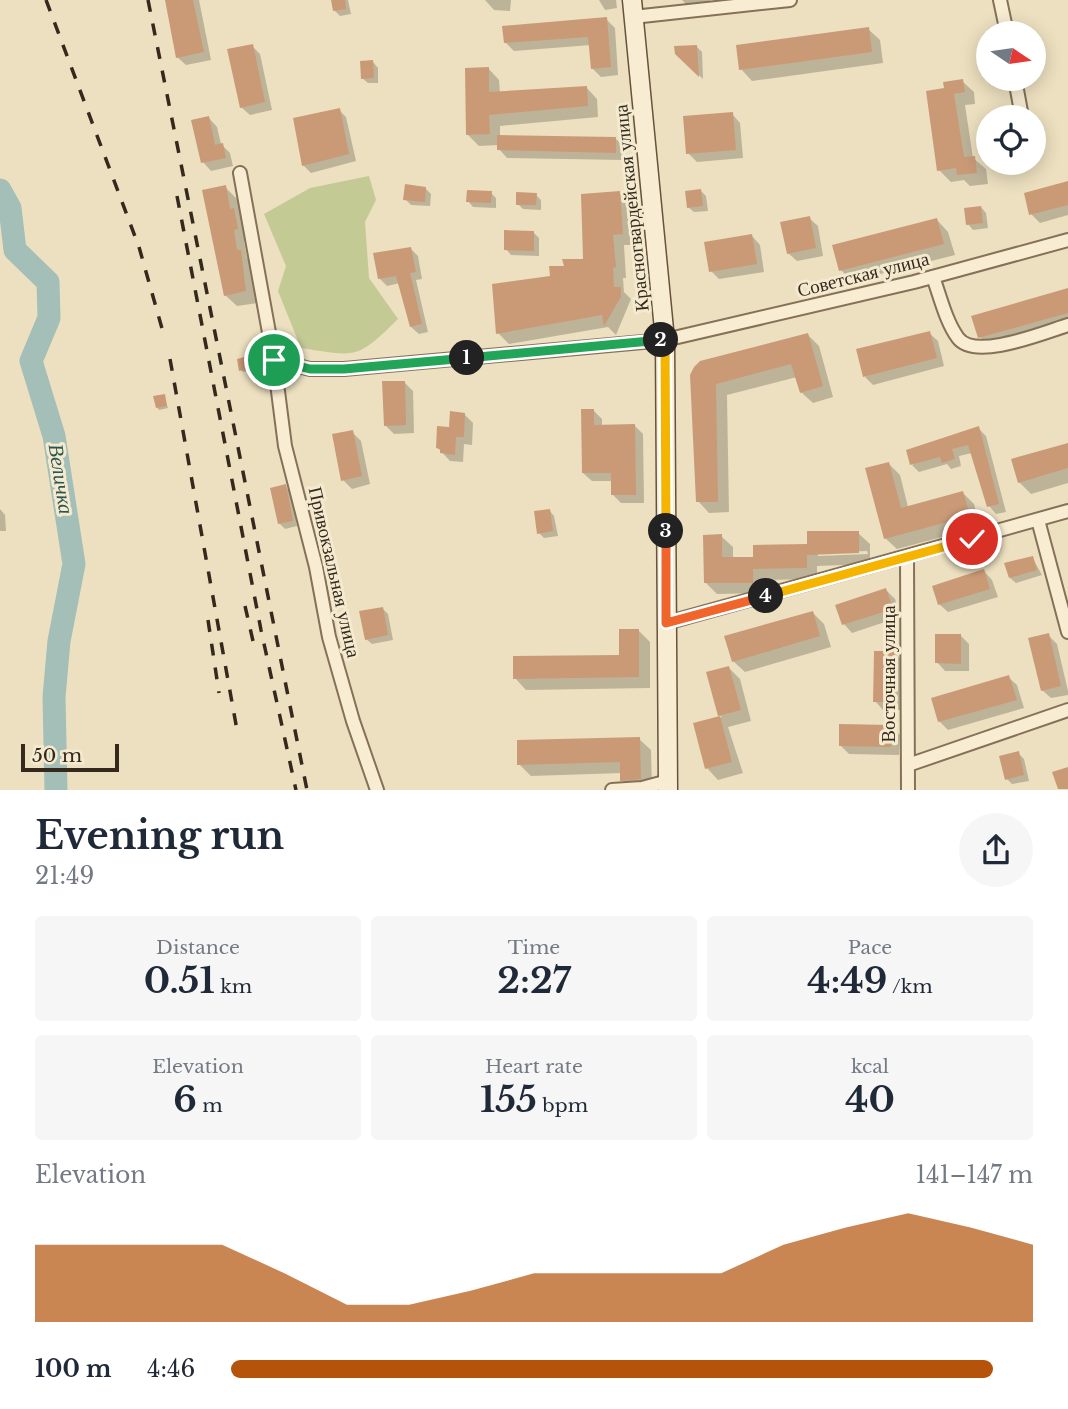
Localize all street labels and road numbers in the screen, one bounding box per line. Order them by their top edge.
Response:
street label: Красногвардейская улица [609,103,654,313]
street label: Советская улица [795,247,932,302]
street label: Привокзальная улица [304,484,365,660]
street label: Восточная улица [877,605,900,743]

